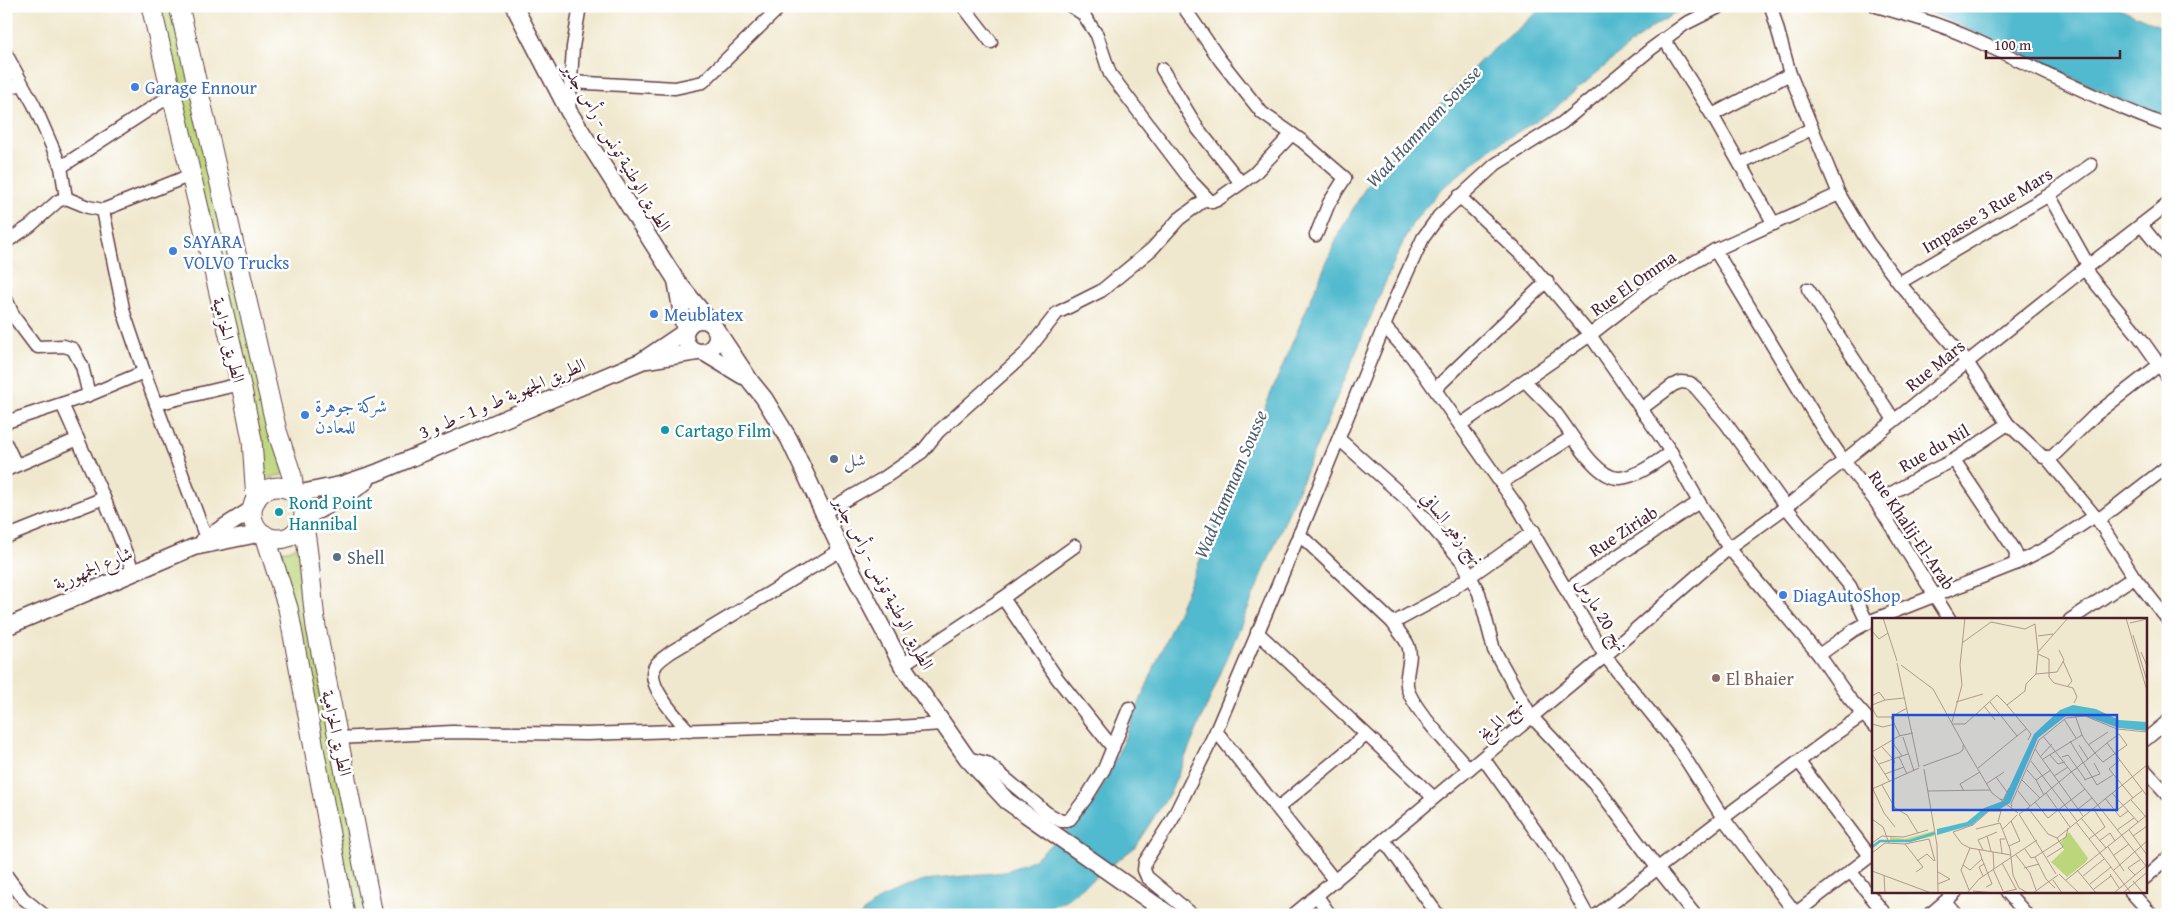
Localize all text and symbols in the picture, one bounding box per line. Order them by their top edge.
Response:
scale bar [1986,28,2120,60]
text: 100 m [1994,34,2032,55]
street label: الطريق الوطنية تونس - رأس جدير [555,56,678,237]
water label: Wad Hammam Sousse [1359,58,1488,194]
place label: Garage Ennour [145,74,257,101]
marker: Garage Ennour [129,81,141,93]
street label: Impasse 3 Rue Mars [1917,160,2057,260]
place label: SAYARA VOLVO Trucks [183,228,289,276]
street label: Rue El Omma [1585,243,1682,323]
marker: SAYARA VOLVO Trucks [167,245,179,257]
street label: الطريق الحزامية [205,294,253,386]
place label: Meublatex [664,301,744,328]
marker: Meublatex [648,308,660,320]
street label: Rue Mars [1899,332,1971,398]
street label: الطريق الجهوية ط و 1 - ط و 3 [414,351,590,445]
place label: شركة جوهرة للمعادن [315,392,387,440]
water label: Wad Hammam Sousse [1186,405,1274,562]
marker: شركة جوهرة للمعادن [299,409,311,421]
place label: Cartago Film [675,417,772,444]
street label: Rue du Nil [1894,417,1974,479]
marker: Cartago Film [659,424,671,436]
place label: شل [844,446,866,473]
marker: شل [828,453,840,465]
street label: Rue Khalij-El-Arab [1862,465,1962,595]
street label: نهج زهير السافي [1412,485,1491,573]
place label: Rond Point Hannibal [289,489,373,537]
street label: الطريق الوطنية تونس - رأس جدير [826,490,941,675]
street label: Rue Ziriab [1583,499,1663,563]
marker: Rond Point Hannibal [273,506,285,518]
street label: شارع الجمهورية [49,539,138,599]
place label: Shell [347,544,384,571]
marker: Shell [331,551,343,563]
street label: نهج 20 مارس [1566,572,1635,658]
place label: DiagAutoShop [1793,582,1901,609]
marker: DiagAutoShop [1777,589,1789,601]
inset map [1872,618,2146,894]
place label: El Bhaier [1726,665,1794,692]
marker: El Bhaier [1710,672,1722,684]
street label: الطريق الحزامية [315,688,359,779]
street label: نهج المريخ [1471,691,1531,749]

